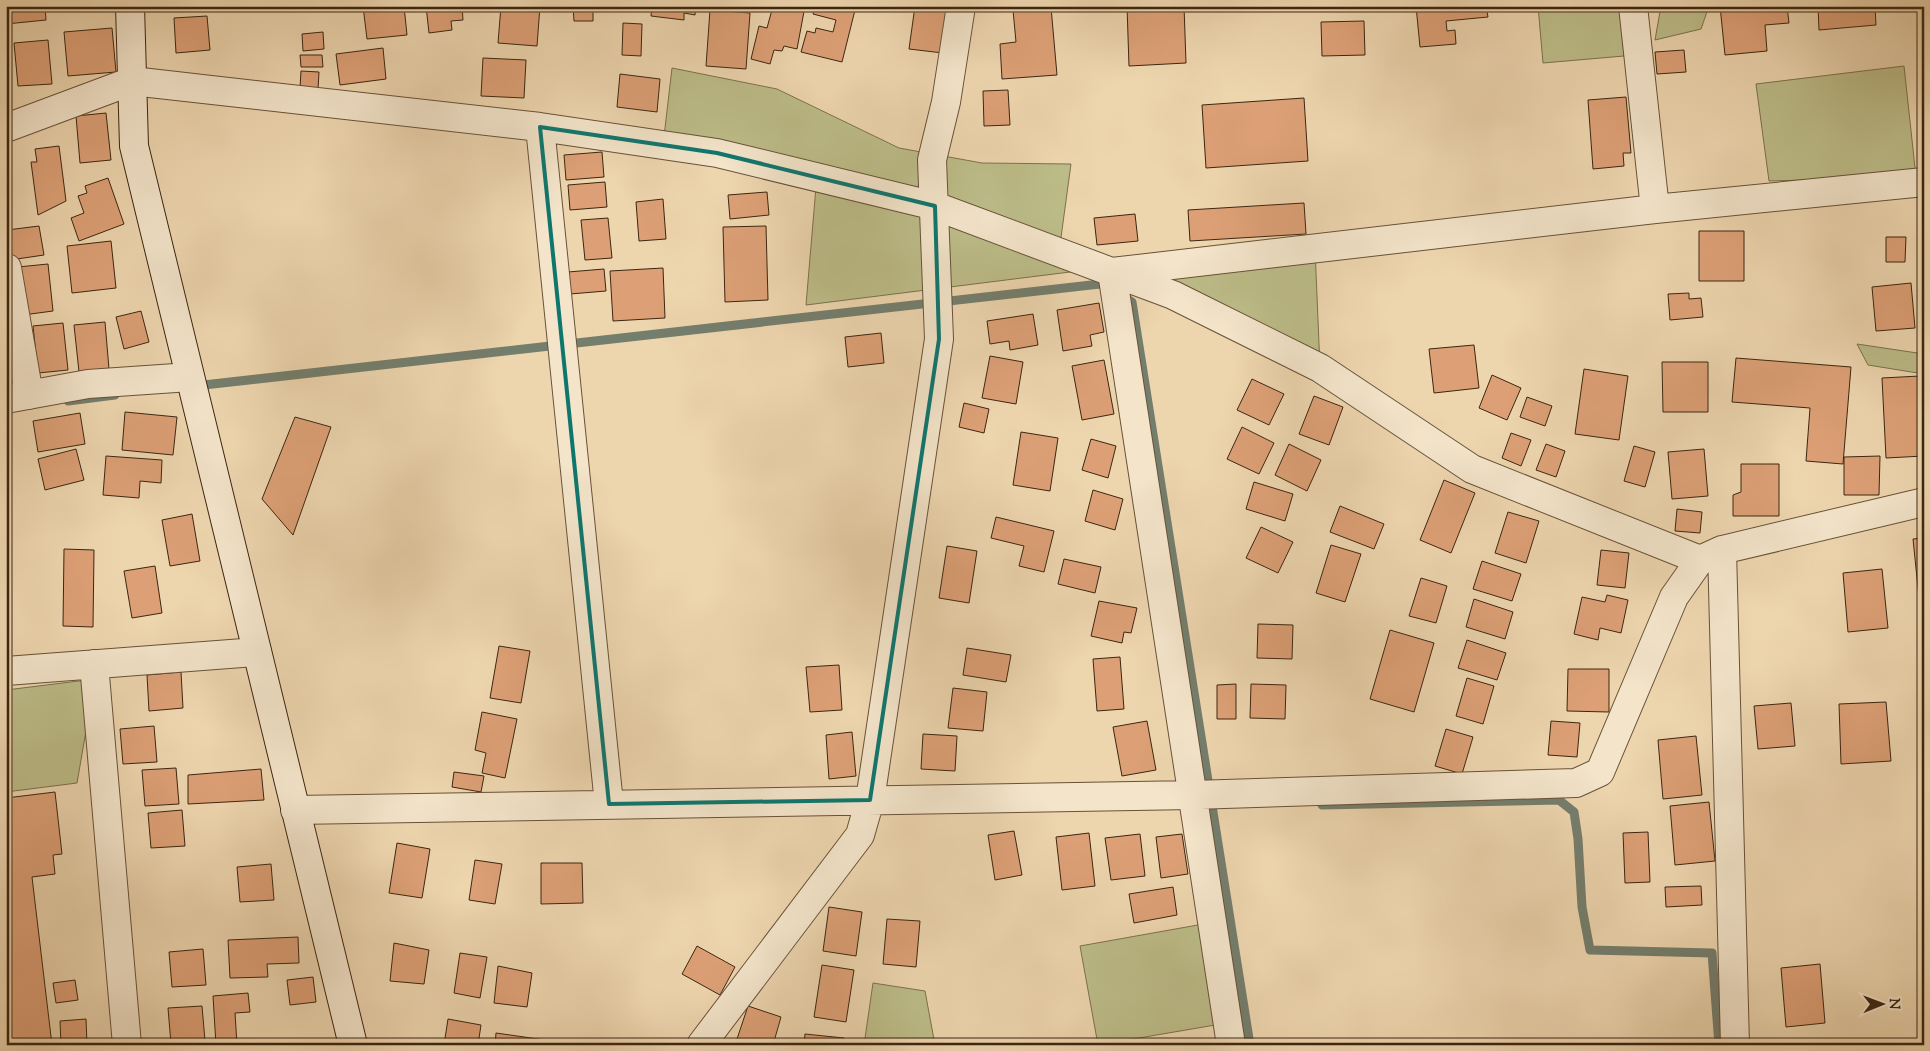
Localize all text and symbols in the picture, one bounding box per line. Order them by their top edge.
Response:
north arrow [1858,978,1908,1028]
text: N [1883,998,1903,1010]

